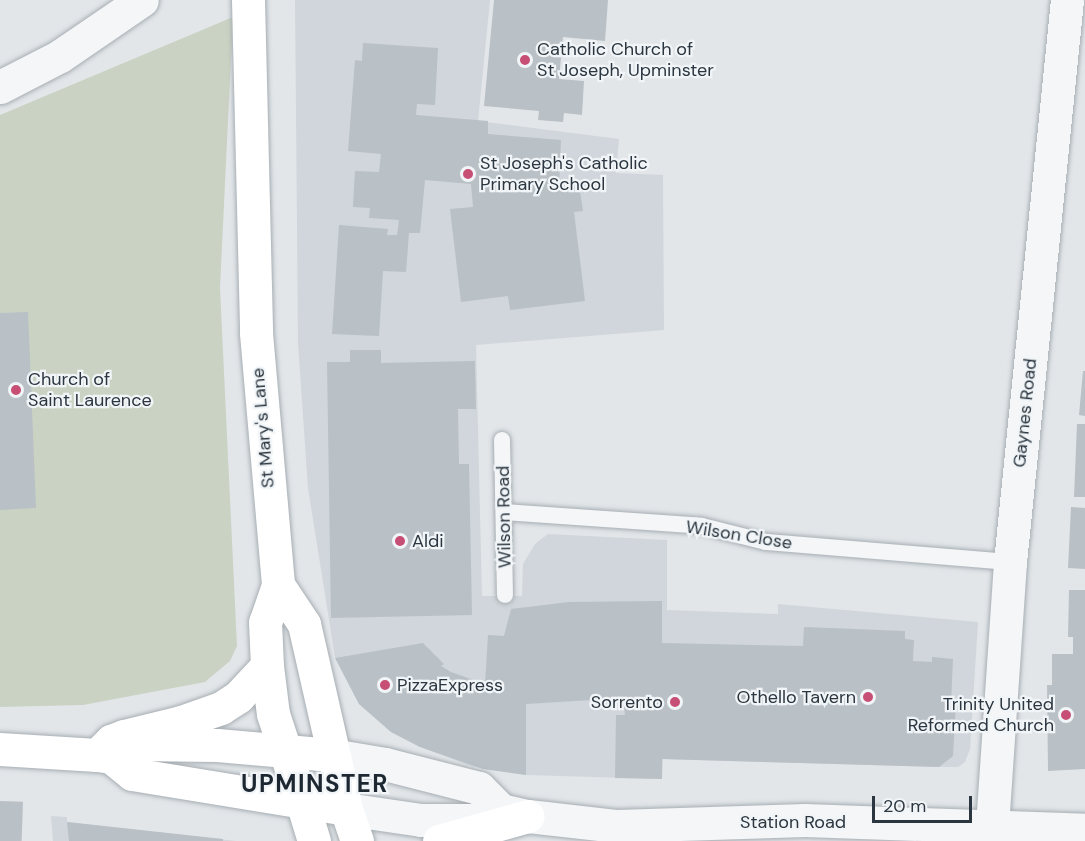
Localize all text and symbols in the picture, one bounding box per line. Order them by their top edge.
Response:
place label: Catholic Church of St Joseph, Upminster [537,39,714,82]
marker: Catholic Church of St Joseph, Upminster [518,53,532,67]
place label: St Joseph's Catholic Primary School [480,153,648,195]
marker: St Joseph's Catholic Primary School [461,167,475,181]
street label: Gaynes Road [1009,357,1041,469]
street label: St Mary's Lane [247,367,279,489]
place label: Church of Saint Laurence [28,369,152,412]
marker: Church of Saint Laurence [9,383,23,397]
street label: Wilson Road [492,466,516,568]
street label: Wilson Close [684,516,794,554]
place label: Aldi [412,530,444,552]
marker: Aldi [393,534,407,548]
place label: PizzaExpress [397,674,503,696]
marker: PizzaExpress [378,678,392,692]
place label: Othello Tavern [736,686,856,708]
marker: Othello Tavern [861,690,875,704]
place label: Sorrento [591,691,663,713]
place label: Trinity United Reformed Church [908,694,1054,736]
marker: Sorrento [668,695,682,709]
marker: Trinity United Reformed Church [1059,708,1073,722]
district label: UPMINSTER [241,770,389,798]
scale bar [875,784,976,822]
text: 20 m [883,794,926,818]
street label: Station Road [740,811,846,833]

